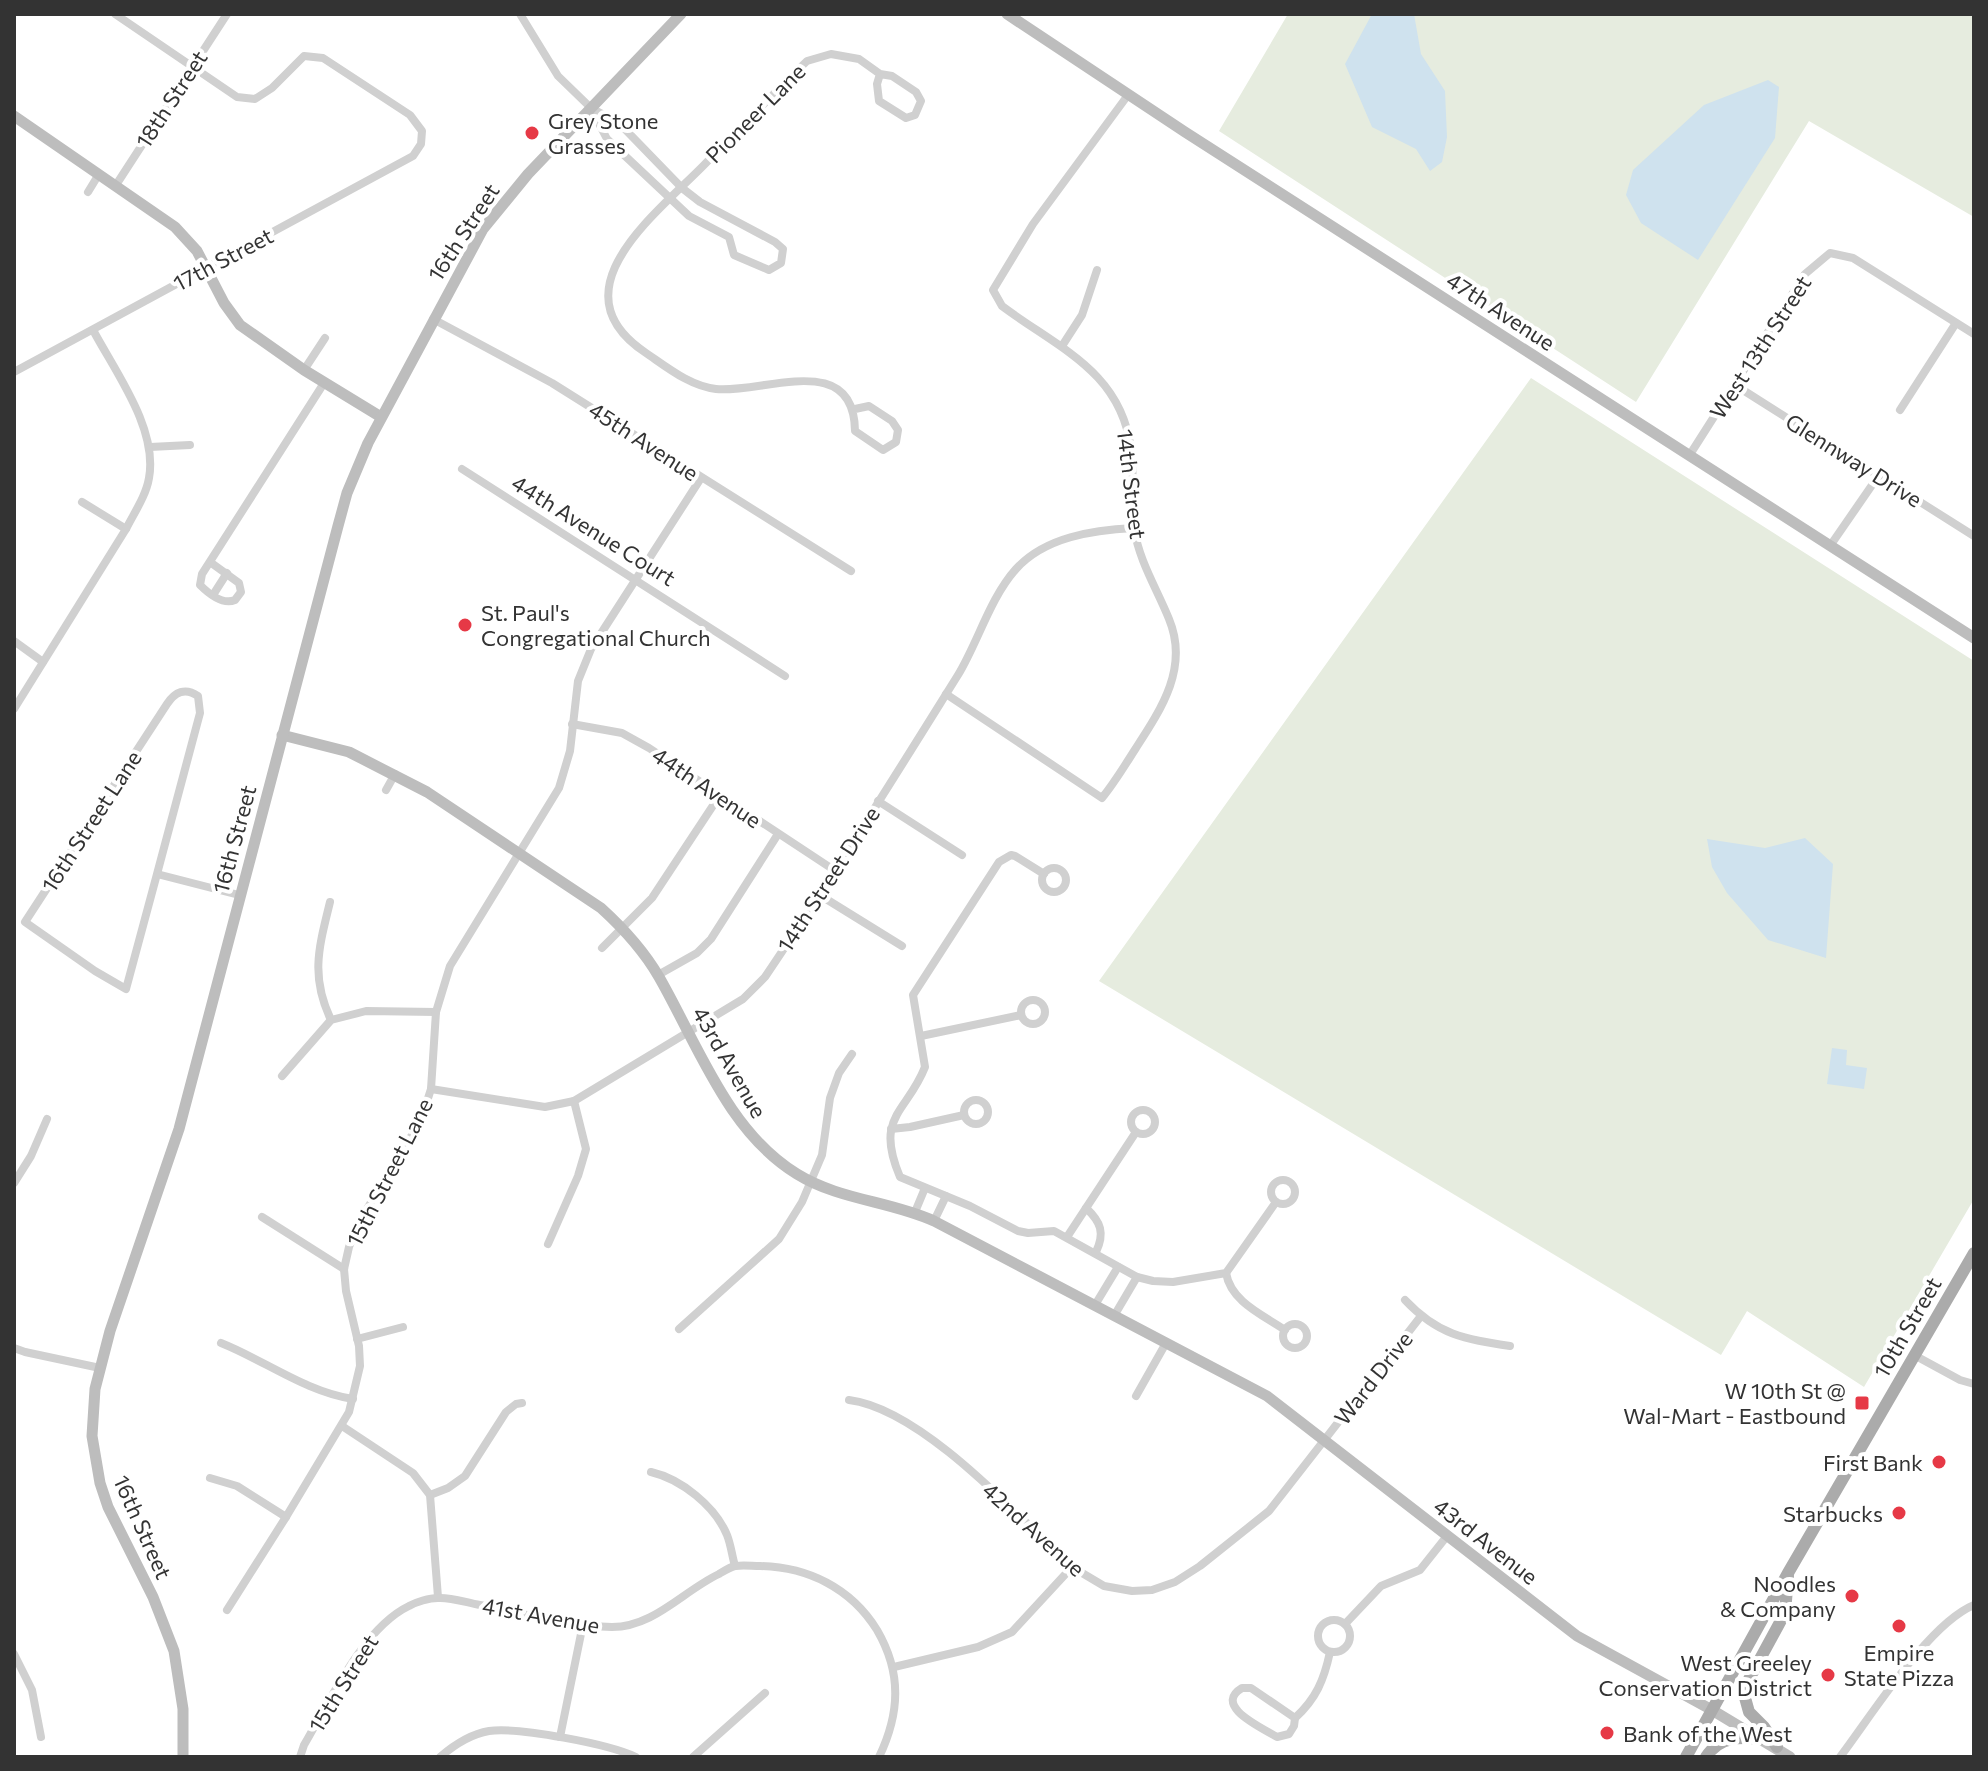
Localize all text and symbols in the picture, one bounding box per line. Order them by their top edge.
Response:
street label: 18th Street [130,45,212,153]
street label: Pioneer Lane [700,58,810,168]
place label: Grey Stone Grasses [548,107,658,159]
marker: Grey Stone Grasses [523,124,541,142]
street label: 16th Street [422,178,504,286]
street label: 17th Street [169,221,277,297]
street label: 47th Avenue [1442,266,1560,356]
street label: West 13th Street [1704,270,1816,424]
street label: 45th Avenue [584,396,704,486]
street label: Glennway Drive [1781,407,1927,513]
street label: 14th Street [1112,427,1152,541]
street label: 44th Avenue Court [507,469,681,591]
place label: St. Paul's Congregational Church [481,599,711,651]
marker: St. Paul's Congregational Church [456,616,474,634]
street label: 44th Avenue [647,741,767,833]
street label: 16th Street Lane [35,745,147,897]
street label: 16th Street [207,782,261,896]
street label: 14th Street Drive [771,801,885,957]
street label: 43rd Avenue [687,1001,773,1123]
street label: 15th Street Lane [340,1093,438,1251]
street label: 10th Street [1867,1272,1947,1382]
street label: Ward Drive [1328,1326,1418,1430]
place label: W 10th St @ Wal-Mart - Eastbound [1623,1377,1846,1429]
marker: W 10th St @ Wal-Mart - Eastbound [1853,1394,1871,1412]
place label: First Bank [1823,1449,1923,1476]
marker: First Bank [1930,1453,1948,1471]
street label: 16th Street [108,1471,178,1583]
street label: 42nd Avenue [977,1476,1091,1582]
street label: 43rd Avenue [1429,1492,1543,1590]
place label: Starbucks [1783,1500,1883,1527]
marker: Starbucks [1890,1504,1908,1522]
place label: Noodles & Company [1720,1570,1836,1622]
marker: Noodles & Company [1843,1587,1861,1605]
street label: 41st Avenue [480,1591,602,1639]
marker: Empire State Pizza [1890,1617,1908,1635]
street label: 15th Street [302,1629,384,1737]
place label: Empire State Pizza [1844,1639,1954,1691]
place label: West Greeley Conservation District [1598,1649,1812,1701]
marker: West Greeley Conservation District [1819,1666,1837,1684]
place label: Bank of the West [1623,1720,1792,1747]
marker: Bank of the West [1598,1724,1616,1742]

